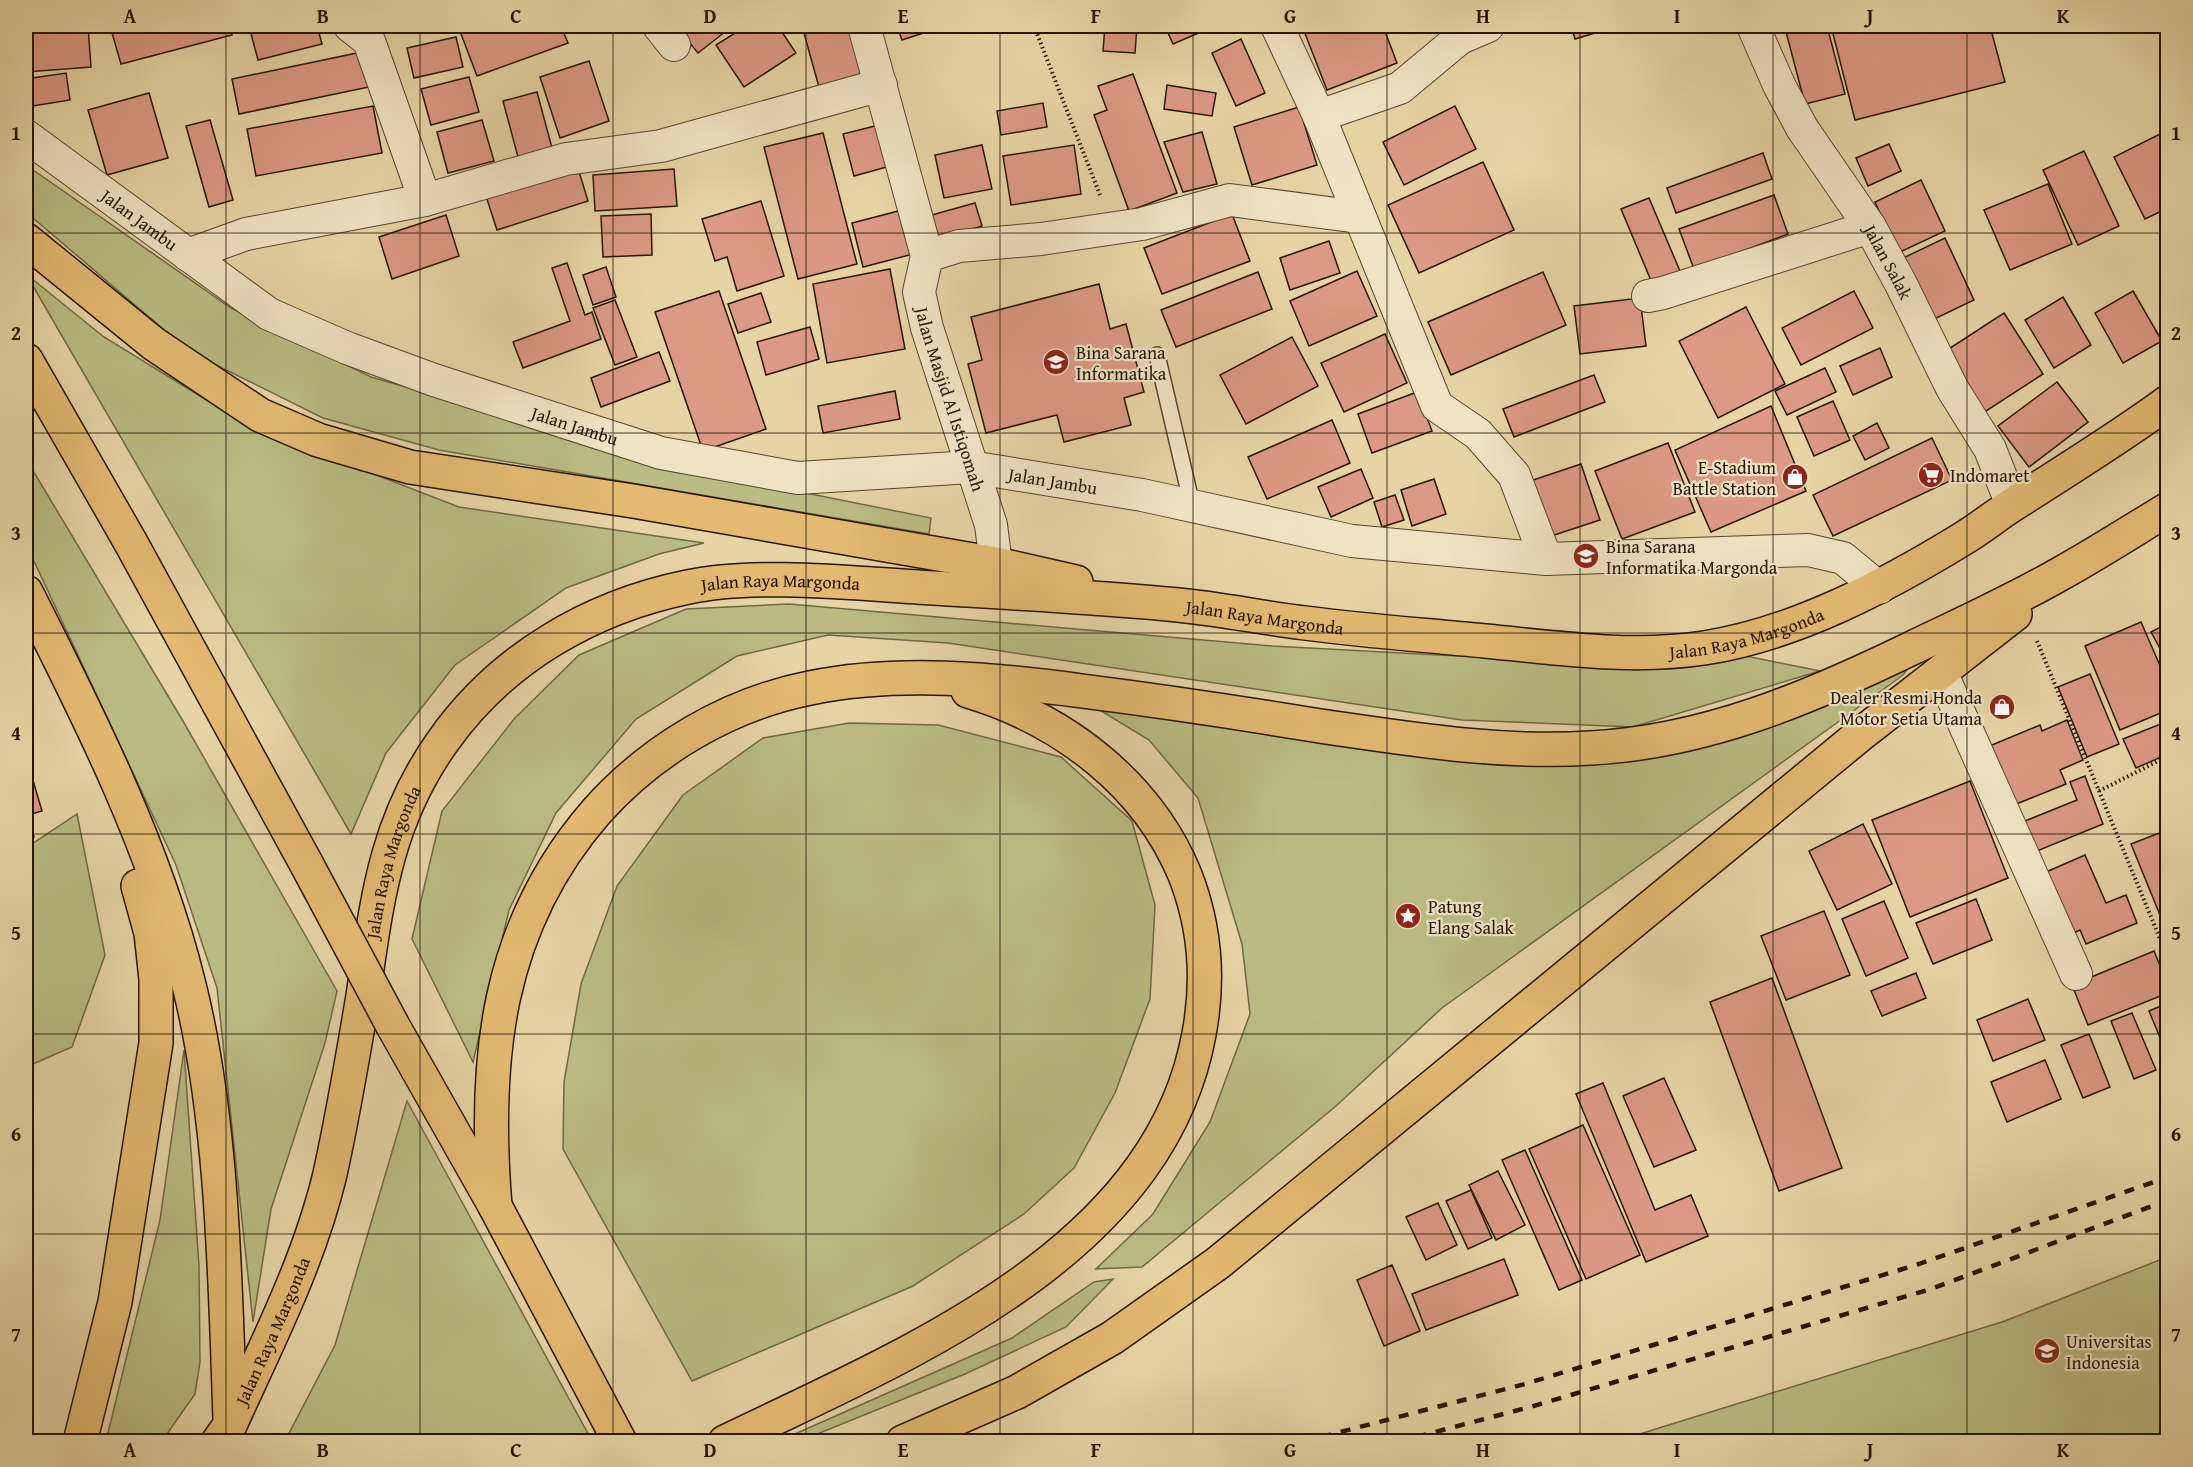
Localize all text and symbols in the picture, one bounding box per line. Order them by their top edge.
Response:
text: A [124,1,137,30]
text: B [317,1,329,30]
text: C [510,1,522,30]
text: D [703,1,717,30]
text: E [898,1,909,30]
text: F [1091,1,1101,30]
text: G [1284,1,1296,30]
text: H [1476,1,1490,30]
text: I [1674,1,1680,30]
text: J [1864,1,1874,30]
text: K [2057,1,2070,30]
text: 1 [11,118,21,147]
text: 1 [2171,118,2181,147]
street label: Jalan Jambu [94,181,184,257]
street label: Jalan Salak [1857,218,1920,305]
street label: Jalan Masjid Al Istiqomah [909,302,993,495]
text: 2 [11,318,21,347]
text: 2 [2171,318,2181,347]
place label: Bina Sarana Informatika [1076,339,1167,387]
school or university icon: Bina Sarana Informatika [1041,347,1071,377]
street label: Jalan Jambu [526,398,622,452]
place label: E-Stadium Battle Station [1673,454,1776,502]
street label: Jalan Jambu [1004,459,1100,501]
supermarket icon: Indomaret [1916,460,1946,490]
shop icon: E-Stadium Battle Station [1780,462,1810,492]
place label: Indomaret [1950,462,2030,489]
text: 3 [11,518,21,547]
text: 3 [2171,518,2181,547]
place label: Bina Sarana Informatika Margonda [1606,533,1778,581]
school or university icon: Bina Sarana Informatika Margonda [1571,541,1601,571]
street label: Jalan Raya Margonda [697,566,861,598]
street label: Jalan Raya Margonda [1182,592,1346,641]
street label: Jalan Raya Margonda [1666,600,1828,665]
place label: Dealer Resmi Honda Motor Setia Utama [1830,684,1982,732]
shop icon: Dealer Resmi Honda Motor Setia Utama [1987,692,2017,722]
text: 4 [11,718,21,747]
text: 4 [2171,718,2181,747]
street label: Jalan Raya Margonda [358,780,428,943]
place label: Patung Elang Salak [1428,893,1515,941]
place icon: Patung Elang Salak [1393,901,1423,931]
text: 5 [11,918,21,947]
text: 5 [2171,918,2181,947]
text: 6 [11,1119,21,1148]
text: 6 [2171,1119,2181,1148]
street label: Jalan Raya Margonda [227,1253,317,1411]
text: 7 [11,1319,21,1348]
text: 7 [2171,1319,2181,1348]
place label: Universitas Indonesia [2066,1328,2152,1376]
school or university icon: Universitas Indonesia [2032,1336,2062,1366]
text: A [124,1435,137,1464]
text: B [317,1435,329,1464]
text: C [510,1435,522,1464]
text: D [703,1435,717,1464]
text: E [898,1435,909,1464]
text: F [1091,1435,1101,1464]
text: G [1284,1435,1296,1464]
text: H [1476,1435,1490,1464]
text: I [1674,1435,1680,1464]
text: J [1864,1435,1874,1464]
text: K [2057,1435,2070,1464]

